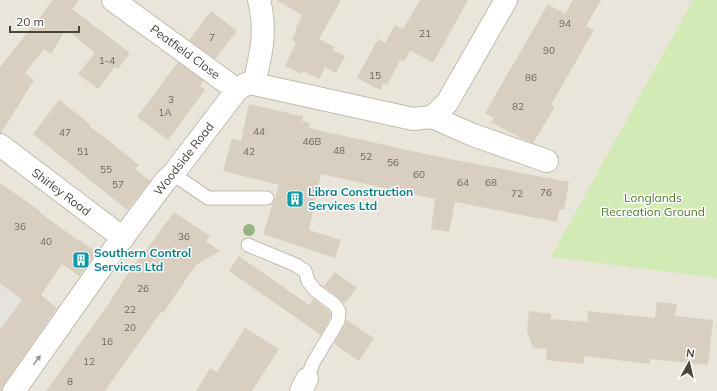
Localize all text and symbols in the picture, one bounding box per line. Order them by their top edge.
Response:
scale bar [10,8,79,34]
text: 20 m [16,14,44,29]
house number: 94 [559,17,571,30]
street label: Peatfield Close [148,21,223,82]
house number: 21 [419,27,431,40]
house number: 7 [209,31,215,44]
house number: 90 [543,44,555,57]
house number: 1-4 [99,54,115,67]
house number: 15 [369,69,381,82]
house number: 86 [525,71,537,84]
house number: 3 [168,93,174,106]
house number: 82 [512,100,524,113]
house number: 1A [158,106,172,119]
street label: Woodside Road [150,119,217,198]
house number: 44 [253,125,265,138]
house number: 47 [59,126,71,139]
house number: 46B [303,135,322,148]
house number: 48 [333,144,345,157]
house number: 51 [77,145,89,158]
house number: 42 [243,145,255,158]
house number: 52 [360,150,372,163]
house number: 56 [387,156,399,169]
house number: 55 [100,163,112,176]
street label: Shirley Road [29,165,94,219]
house number: 60 [413,168,425,181]
house number: 64 [457,176,469,189]
house number: 68 [485,176,497,189]
house number: 57 [112,178,124,191]
place label: Libra Construction Services Ltd [308,184,413,213]
house number: 76 [540,186,552,199]
house number: 72 [511,187,523,200]
building icon: Libra Construction Services Ltd [285,189,305,209]
park label: Longlands Recreation Ground [601,190,705,219]
house number: 36 [14,220,26,233]
house number: 36 [178,230,190,243]
house number: 40 [40,235,52,248]
place label: Southern Control Services Ltd [94,245,191,274]
building icon: Southern Control Services Ltd [71,250,91,270]
house number: 26 [137,282,149,295]
house number: 22 [124,303,136,316]
house number: 20 [124,321,136,334]
house number: 16 [101,335,113,348]
north arrow [669,343,709,383]
text: N [685,346,695,361]
one-way arrow [32,354,41,365]
house number: 12 [83,355,95,368]
house number: 8 [67,375,73,388]

